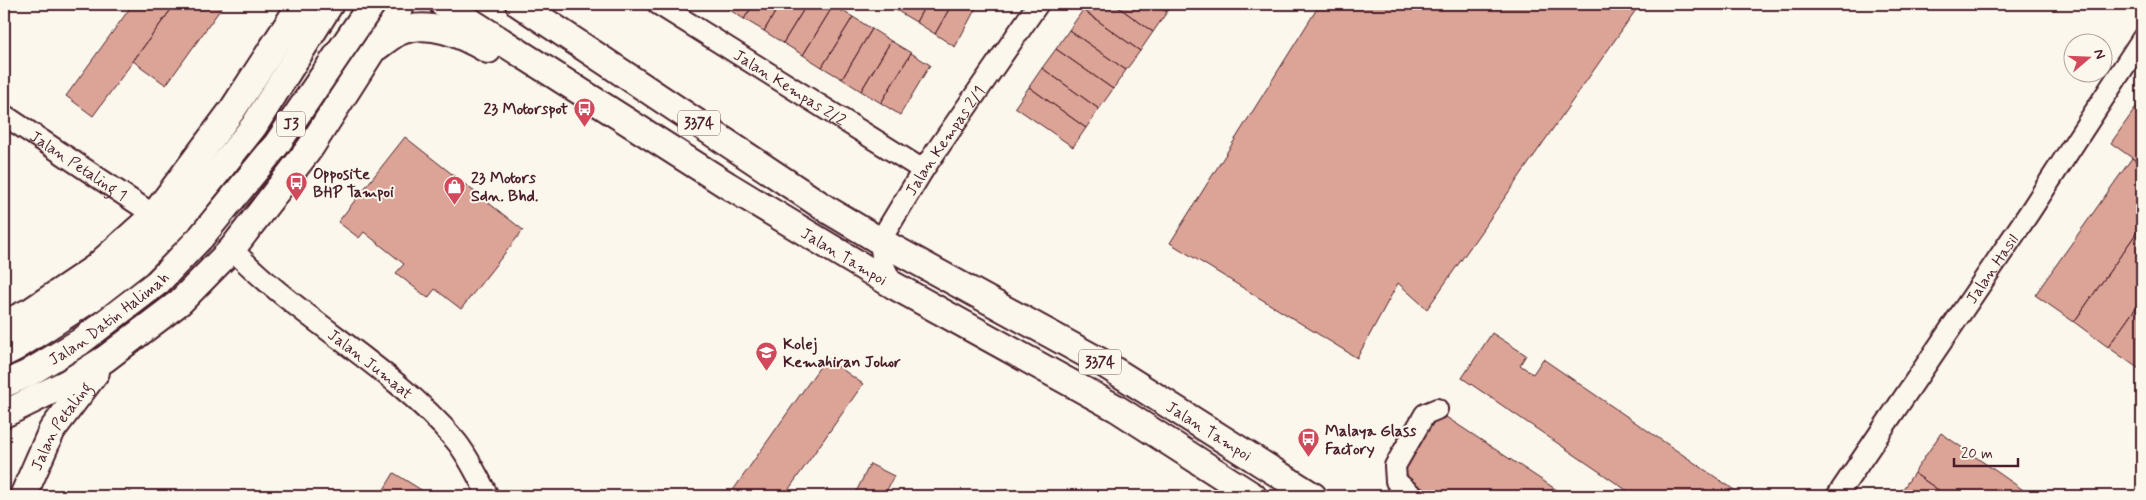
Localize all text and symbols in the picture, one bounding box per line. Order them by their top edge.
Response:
north arrow [2064,32,2114,82]
street label: Jalan Kempas 2/2 [729,45,850,131]
text: N [2089,47,2109,61]
street label: Jalan Kempas 2/1 [901,82,990,200]
bus stop icon: 23 Motorspot [572,96,596,127]
place label: 23 Motorspot [484,99,568,120]
road number: 3374 [678,110,720,136]
road number: J3 [277,112,305,136]
street label: Jalan Petaling 1 [25,126,131,206]
place label: Opposite BHP Tampoi [313,164,394,203]
place label: 23 Motors Sdn. Bhd. [471,168,538,207]
bus stop icon: Opposite BHP Tampoi [285,170,309,201]
shop icon: 23 Motors Sdn. Bhd. [443,174,467,205]
street label: Jalan Tampoi [797,223,891,291]
street label: Jalan Hasil [1962,230,2024,308]
street label: Jalan Datin Halimah [45,268,174,371]
street label: Jalan Jumaat [323,325,417,405]
place label: Kolej Kemahiran Johor [783,334,901,373]
school or university icon: Kolej Kemahiran Johor [755,340,779,371]
road number: 3374 [1079,350,1121,374]
street label: Jalan Petaling [27,378,98,474]
street label: Jalan Tampoi [1162,397,1255,467]
place label: Malaya Glass Factory [1325,421,1417,460]
bus stop icon: Malaya Glass Factory [1297,427,1321,458]
scale bar [1954,435,2017,467]
text: 20 m [1961,444,1993,464]

